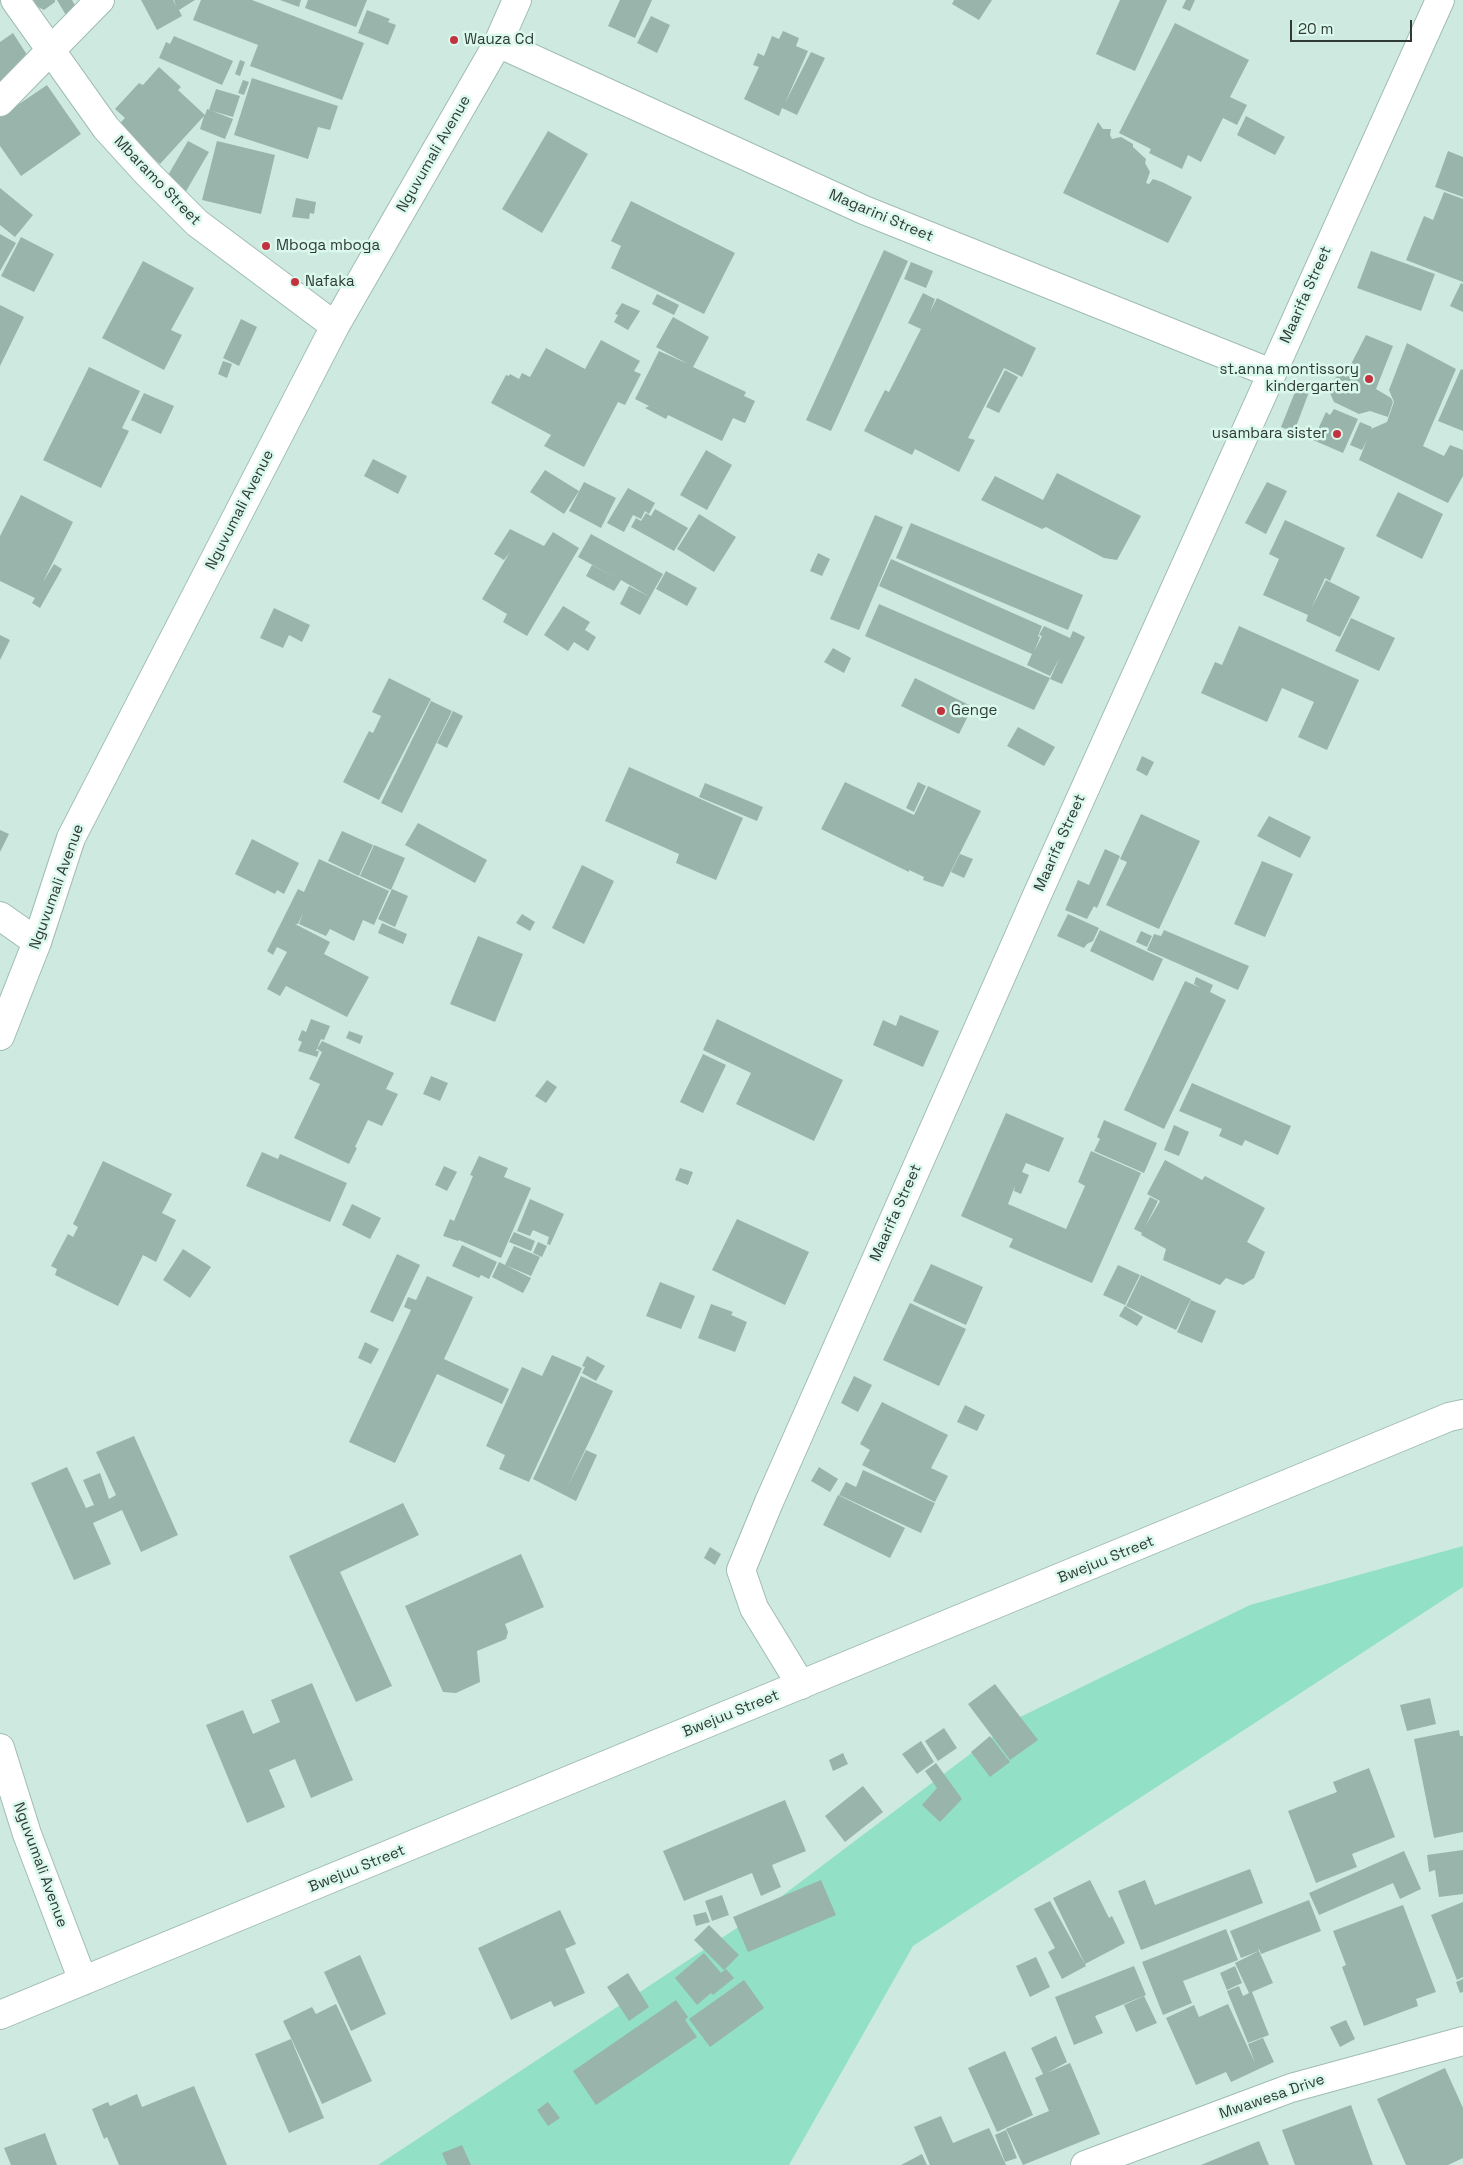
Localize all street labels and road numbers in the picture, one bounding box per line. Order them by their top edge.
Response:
street label: Nguvumali Avenue [393,92,475,216]
street label: Mbaramo Street [110,133,204,229]
street label: Magarini Street [826,186,936,246]
street label: Maarifa Street [1277,244,1335,346]
street label: Nguvumali Avenue [202,447,278,573]
street label: Maarifa Street [1031,792,1089,894]
street label: Nguvumali Avenue [26,822,88,952]
street label: Maarifa Street [867,1162,925,1264]
street label: Bwejuu Street [1055,1532,1157,1588]
street label: Bwejuu Street [680,1686,782,1742]
street label: Nguvumali Avenue [9,1800,71,1930]
street label: Bwejuu Street [306,1841,408,1897]
street label: Mwawesa Drive [1217,2071,1327,2123]

